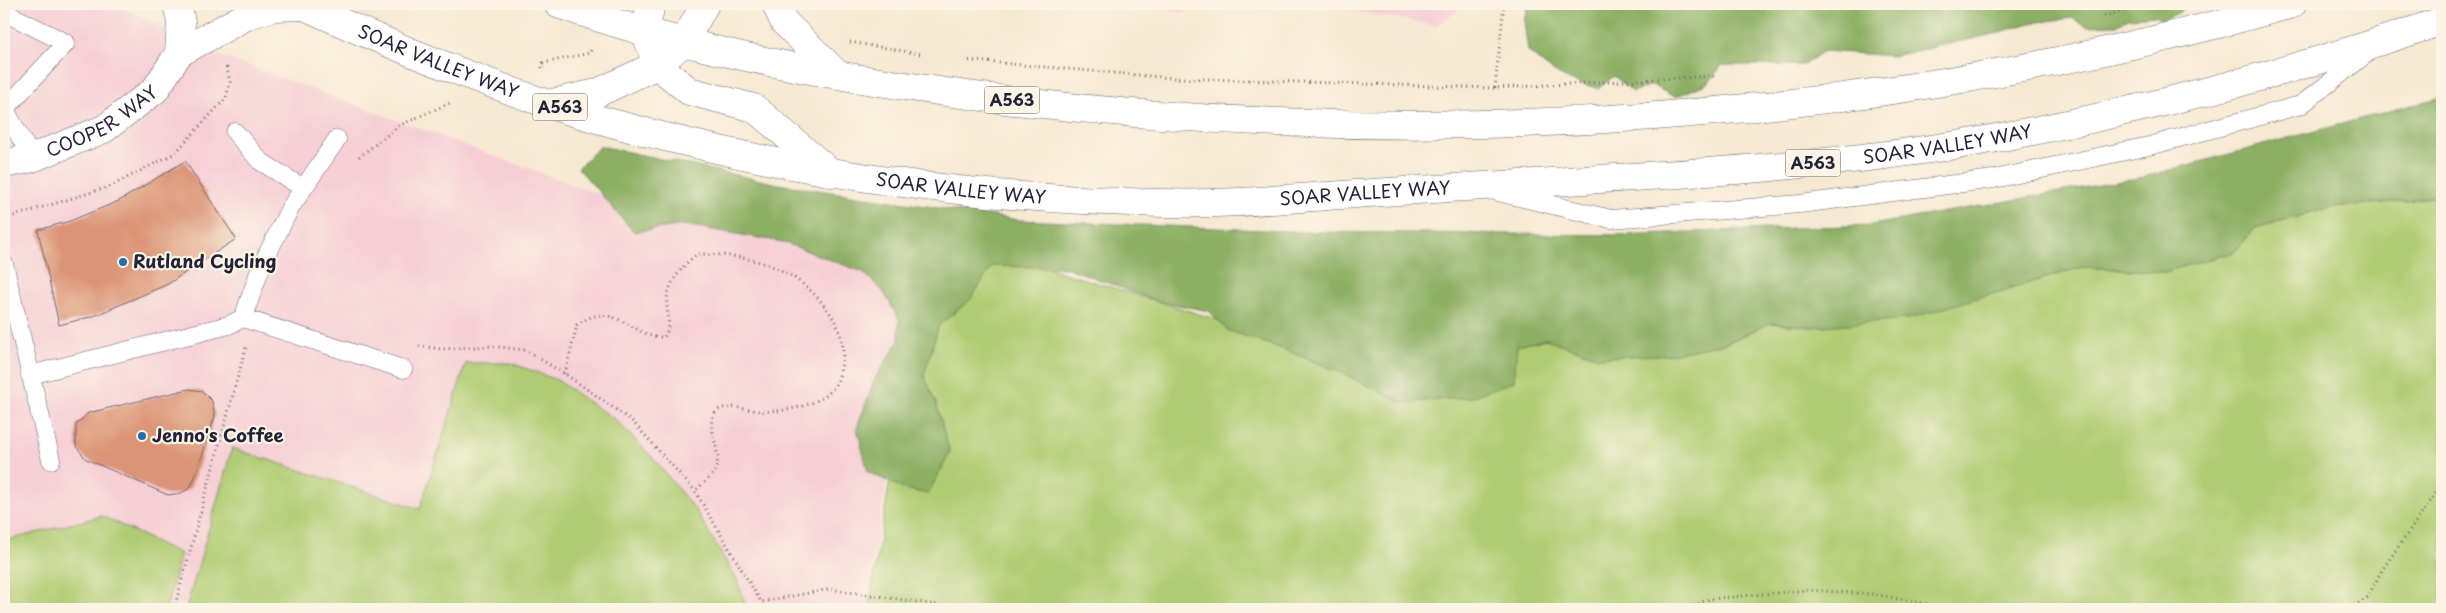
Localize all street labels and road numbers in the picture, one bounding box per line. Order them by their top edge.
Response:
street label: SOAR VALLEY WAY [354,17,523,105]
street label: COOPER WAY [42,78,163,163]
road number: A563 [984,86,1040,114]
road number: A563 [532,94,588,120]
street label: SOAR VALLEY WAY [1862,116,2035,170]
road number: A563 [1786,150,1840,177]
street label: SOAR VALLEY WAY [874,165,1047,210]
street label: SOAR VALLEY WAY [1279,173,1451,211]

